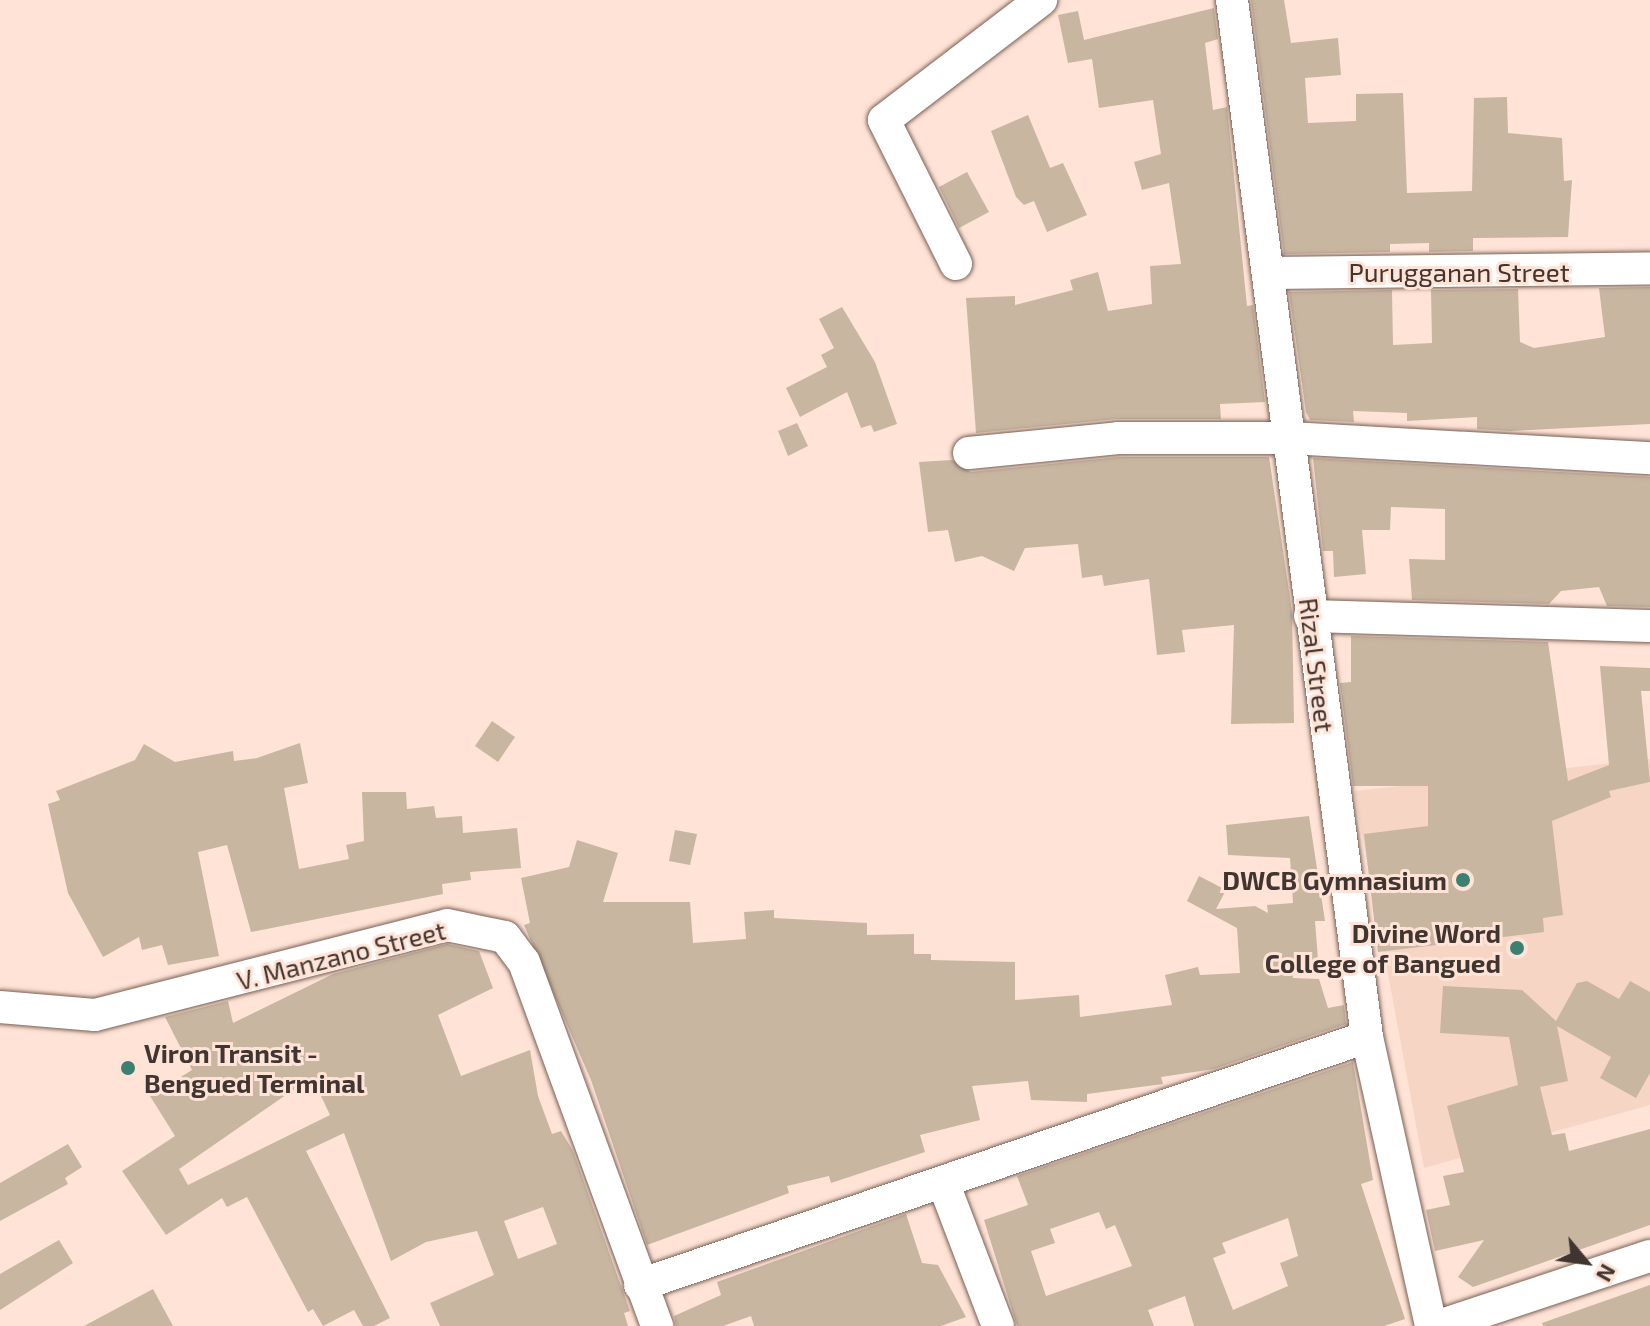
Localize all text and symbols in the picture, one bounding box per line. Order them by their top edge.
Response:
street label: Purugganan Street [1348,256,1570,288]
street label: Rizal Street [1293,596,1341,734]
place label: DWCB Gymnasium [1222,864,1447,896]
marker: DWCB Gymnasium [1454,871,1472,889]
street label: V. Manzano Street [233,914,449,996]
place label: Divine Word College of Bangued [1264,917,1501,978]
marker: Divine Word College of Bangued [1508,939,1526,957]
place label: Viron Transit - Bengued Terminal [144,1037,365,1098]
marker: Viron Transit - Bengued Terminal [119,1059,137,1077]
north arrow [1546,1222,1626,1302]
text: N [1592,1260,1622,1287]

